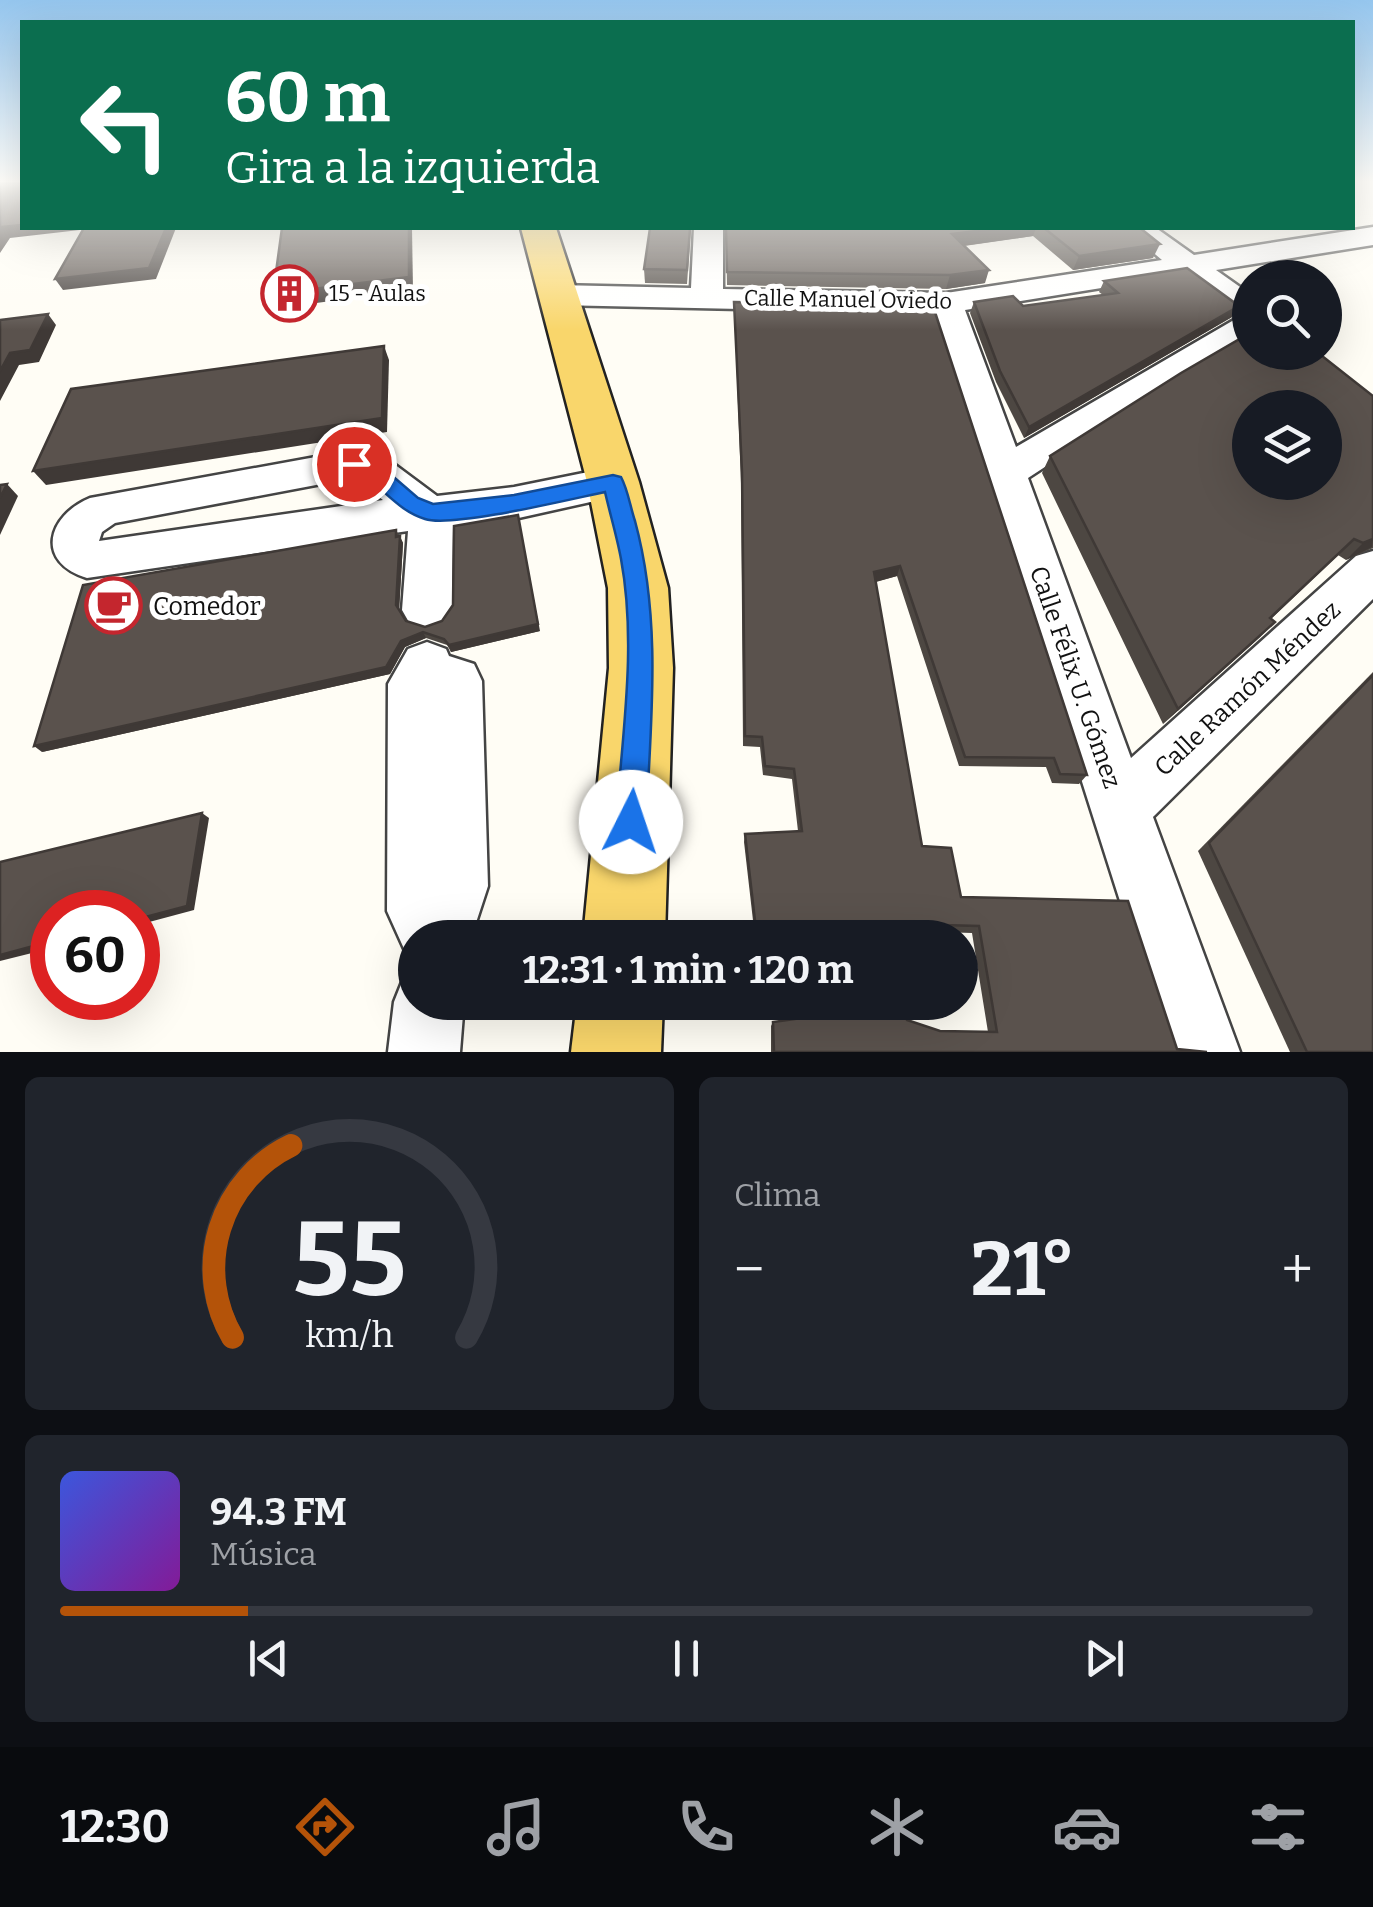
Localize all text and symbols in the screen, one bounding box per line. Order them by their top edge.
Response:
text: 60 m [225,56,390,140]
icon: left [60,60,190,190]
text: Gira a la izquierda [225,141,600,195]
map controls [1232,260,1342,500]
button: search [1232,260,1342,370]
building icon: 15 - Aulas [260,263,320,323]
place label: 15 - Aulas [329,280,426,307]
street label: Calle Manuel Oviedo [744,284,952,315]
button: layers [1232,390,1342,500]
pin [312,422,397,507]
icon: arrive [327,437,382,492]
street label: Calle Félix U. Gómez [1023,562,1127,792]
cafe icon: Comedor [84,576,144,636]
place label: Comedor [153,592,261,622]
street label: Calle Ramón Méndez [1149,595,1347,783]
position arrow [579,770,683,874]
speed limit sign: 60 [30,890,160,1020]
text: 12:31 · 1 min · 120 m [522,947,854,993]
text: Clima [734,1176,821,1214]
text: 55 [293,1198,406,1323]
text: 21° [971,1225,1075,1315]
text: − [734,1237,764,1303]
text: + [1282,1237,1313,1303]
text: km/h [305,1314,394,1356]
text: 94.3 FM [210,1489,347,1535]
text: Música [210,1535,317,1573]
icon: previous [241,1631,296,1686]
icon: pause [659,1631,714,1686]
icon: next [1077,1631,1132,1686]
icon: directions [290,1792,360,1862]
icon: music [481,1792,551,1862]
icon: phone [671,1792,741,1862]
icon: climate [862,1792,932,1862]
icon: car [1052,1792,1122,1862]
icon: filters [1243,1792,1313,1862]
text: 12:30 [60,1800,170,1854]

